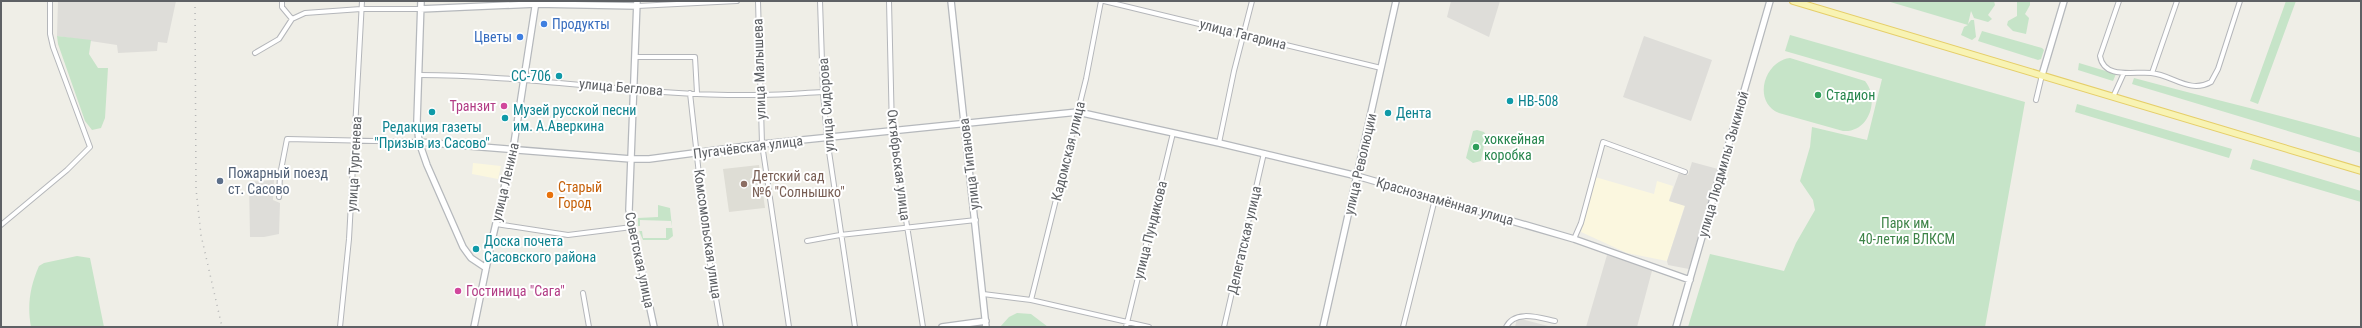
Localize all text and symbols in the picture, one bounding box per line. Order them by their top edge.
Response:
street label: улица Гагарина [1198,15,1288,53]
place label: Продукты [552,16,610,32]
street label: улица Малышева [749,18,769,120]
marker: Продукты [539,19,549,29]
place label: Цветы [474,29,512,45]
marker: Цветы [515,32,525,42]
street label: улица Сидорова [815,57,837,153]
place label: СС-706 [511,68,551,84]
marker: СС-706 [554,71,564,81]
street label: улица Беглова [578,75,664,99]
place label: Стадион [1826,87,1875,103]
street label: улица Людмилы Зыкиной [1695,89,1751,239]
marker: Стадион [1813,90,1823,100]
place label: НВ-508 [1518,93,1559,109]
marker: НВ-508 [1505,96,1515,106]
place label: Транзит [449,98,496,114]
street label: Кадомская улица [1048,100,1088,202]
marker: Транзит [499,101,509,111]
place label: Музей русской песни им. А.Аверкина [513,102,636,134]
place label: Дента [1396,105,1431,121]
marker: Редакция газеты "Призыв из Сасово" [427,107,437,117]
marker: Дента [1383,108,1393,118]
street label: Октябрьская улица [884,109,914,221]
street label: улица Революции [1341,112,1379,216]
marker: Музей русской песни им. А.Аверкина [500,113,510,123]
street label: улица Тургенева [344,116,364,212]
street label: улица Типанова [955,117,983,211]
place label: Редакция газеты "Призыв из Сасово" [374,119,490,151]
place label: хоккейная коробка [1484,131,1545,163]
street label: Пугачёвская улица [692,132,804,162]
street label: улица Ленина [488,141,522,223]
marker: хоккейная коробка [1471,142,1481,152]
place label: Пожарный поезд ст. Сасово [228,165,328,197]
street label: Комсомольская улица [691,168,725,300]
place label: Детский сад №6 "Солнышко" [752,168,845,200]
street label: Краснознамённая улица [1374,174,1516,228]
marker: Пожарный поезд ст. Сасово [215,176,225,186]
place label: Старый Город [558,179,602,211]
marker: Детский сад №6 "Солнышко" [739,179,749,189]
street label: улица Пундикова [1130,179,1170,281]
street label: Делегатская улица [1224,184,1264,296]
marker: Старый Город [545,190,555,200]
street label: Советская улица [622,211,658,309]
park label: Парк им. 40-летия ВЛКСМ [1859,215,1955,247]
place label: Доска почета Сасовского района [484,233,596,265]
marker: Доска почета Сасовского района [471,244,481,254]
place label: Гостиница "Сага" [466,283,565,299]
marker: Гостиница "Сага" [453,286,463,296]

